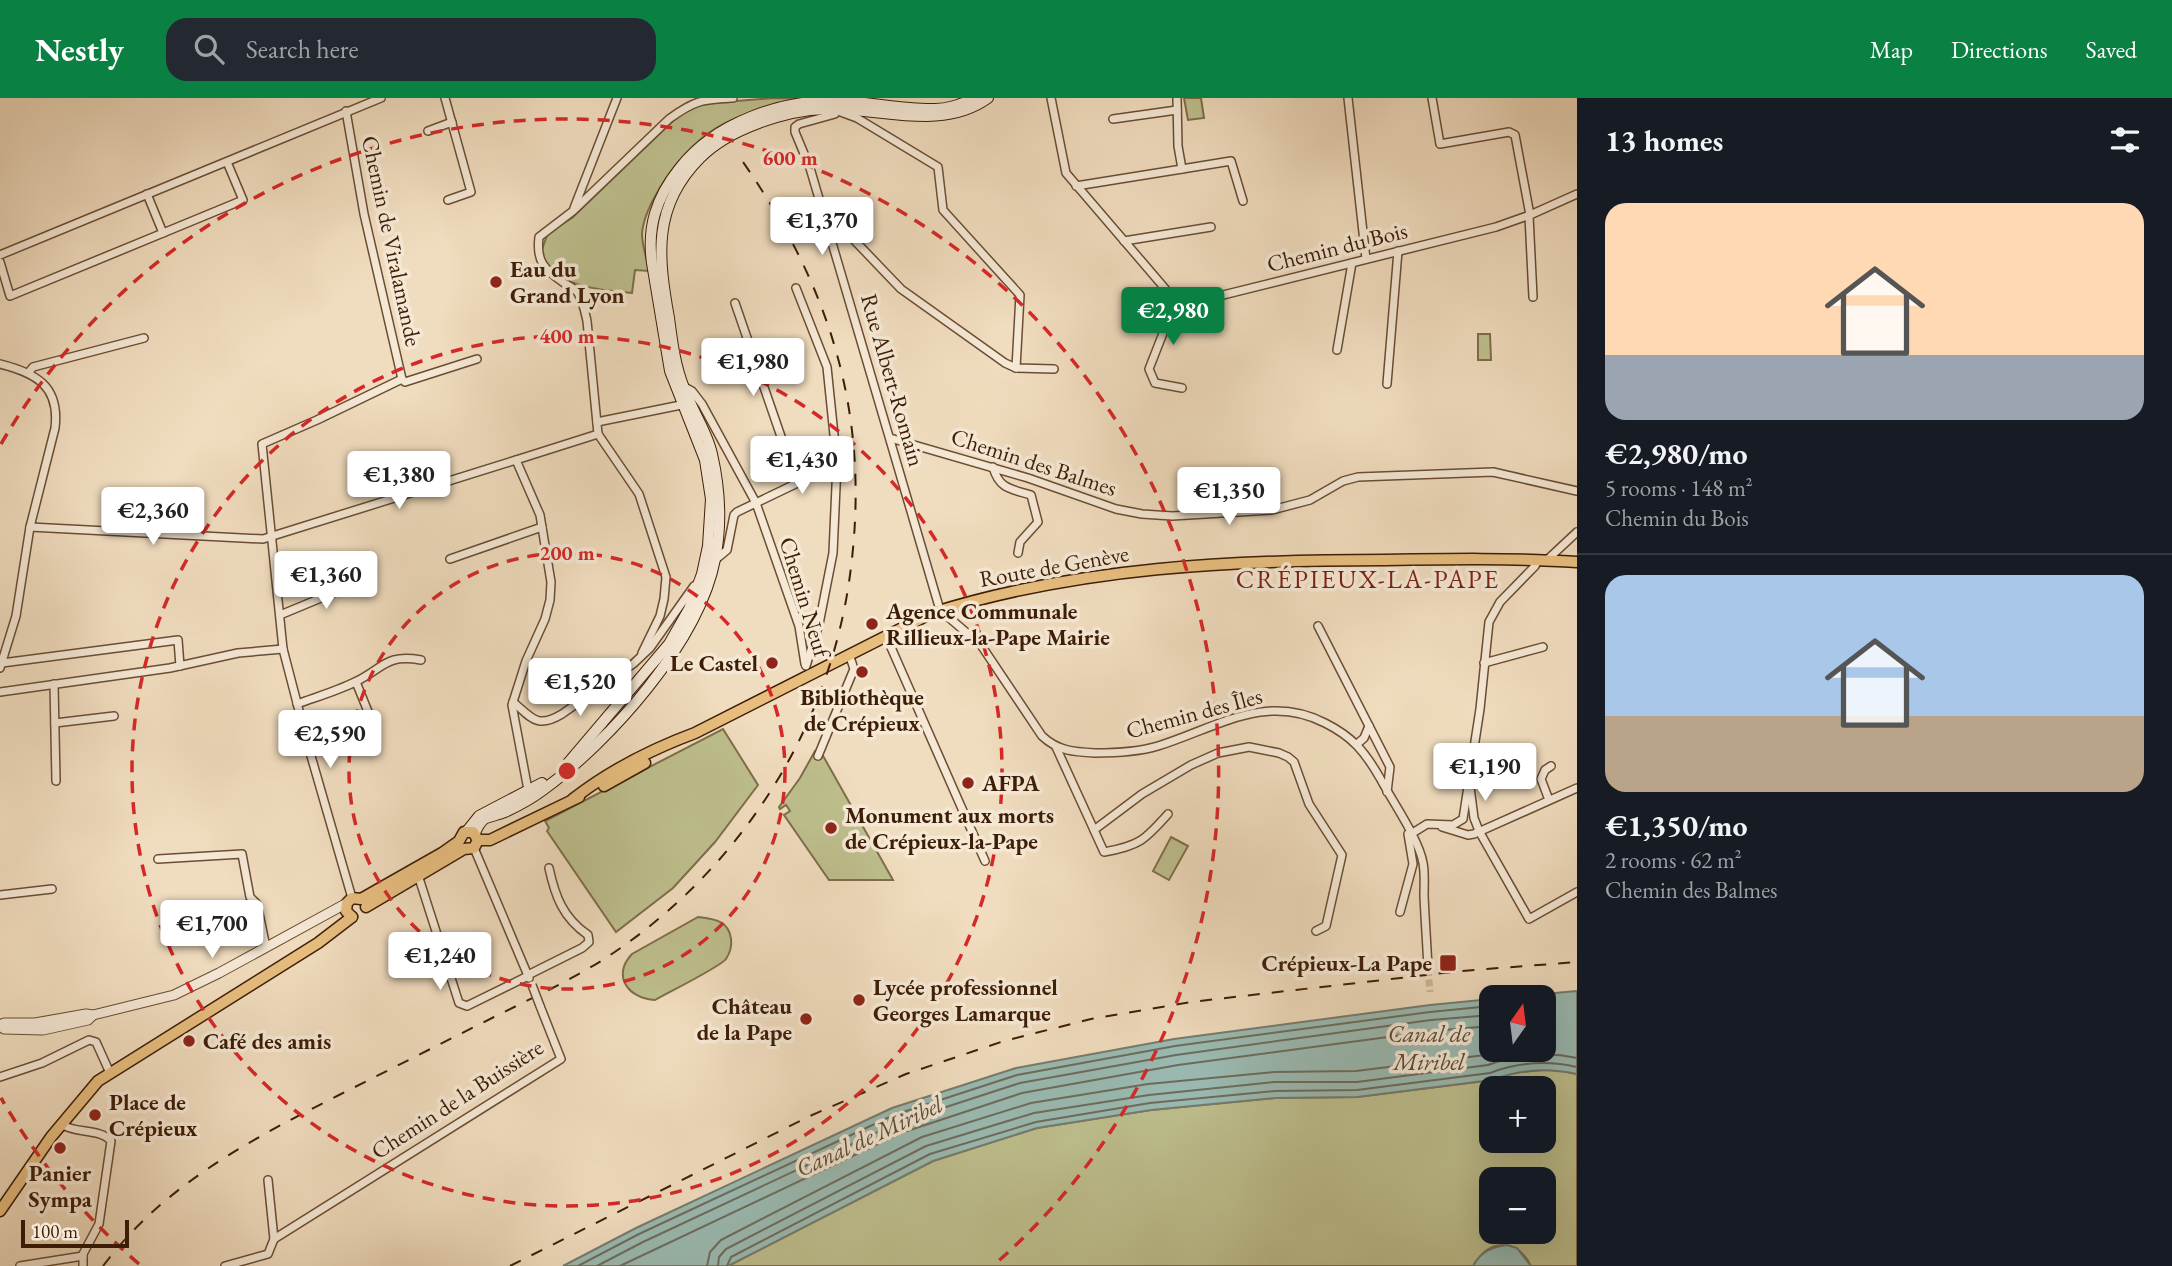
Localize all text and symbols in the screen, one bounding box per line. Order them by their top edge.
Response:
search box [166,18,656,81]
text: Nestly [35,28,124,71]
icon: search [190,30,228,68]
text: Search here [246,32,359,66]
text: Map [1870,34,1913,65]
text: Directions [1951,34,2048,65]
text: Saved [2086,34,2137,65]
text: 13 homes [1605,121,1723,160]
icon: filters [2106,121,2144,159]
street label: Chemin de Viralamande [355,133,429,349]
text: 600 m [762,144,818,171]
pin: €1,370 [765,198,879,257]
text: €1,370 [786,205,858,235]
street label: Chemin du Bois [1264,215,1410,279]
icon: home [1812,248,1938,374]
place label: Eau du Grand Lyon [510,254,625,310]
marker: Eau du Grand Lyon [488,274,504,290]
pin: €2,980 [1116,288,1230,347]
street label: Rue Albert-Romain [854,290,932,470]
text: €2,980 [1137,295,1209,325]
text: 400 m [539,322,595,349]
pin: €1,980 [696,338,810,398]
text: €1,980 [717,346,789,376]
street label: Chemin des Balmes [947,421,1121,503]
text: €2,980/mo [1605,434,1748,473]
pin: €1,430 [745,436,859,496]
text: €1,430 [766,444,838,474]
pin: €1,380 [342,452,456,511]
text: €1,380 [363,459,435,489]
pin: €1,350 [1172,468,1286,527]
text: 5 rooms · 148 m² [1605,473,1753,503]
text: €1,350 [1193,475,1265,505]
pin: €2,360 [96,488,210,547]
text: €2,360 [117,495,189,525]
text: Chemin du Bois [1605,503,1749,533]
street label: Chemin Neuf [773,533,838,663]
street label: Route de Genève [977,538,1131,594]
text: 200 m [539,539,595,566]
pin: €1,360 [269,552,383,611]
text: €1,360 [290,559,362,589]
district label: CRÉPIEUX-LA-PAPE [1236,562,1500,596]
place label: Agence Communale Rillieux-la-Pape Mairie [885,596,1110,652]
marker: Agence Communale Rillieux-la-Pape Mairie [864,616,880,632]
icon: home [1812,620,1938,746]
place label: Le Castel [670,648,758,678]
marker: Le Castel [764,655,780,671]
pin: €1,520 [523,658,637,718]
marker: Bibliothèque de Crépieux [854,664,870,680]
text: €1,520 [544,666,616,696]
street label: Chemin des Îles [1123,680,1265,746]
place label: Bibliothèque de Crépieux [800,682,924,738]
pin: €2,590 [273,710,387,770]
text: €2,590 [294,718,366,748]
pin: €1,190 [1428,744,1542,803]
text: €1,190 [1449,751,1521,781]
centre of rings [555,759,579,783]
place label: AFPA [981,768,1040,798]
marker: AFPA [960,775,976,791]
place label: Monument aux morts de Crépieux-la-Pape [845,800,1054,856]
text: €1,350/mo [1605,806,1748,845]
marker: Monument aux morts de Crépieux-la-Pape [823,820,839,836]
text: 2 rooms · 62 m² [1605,845,1742,875]
text: Chemin des Balmes [1605,875,1778,905]
pin: €1,700 [155,900,269,960]
text: €1,700 [176,908,248,938]
pin: €1,240 [383,932,497,992]
text: €1,240 [404,940,476,970]
place label: Crépieux-La Pape [1262,948,1432,978]
marker: Crépieux-La Pape [1438,953,1458,973]
place label: Lycée professionnel Georges Lamarque [873,972,1058,1028]
north arrow [1479,985,1556,1062]
map controls [1479,985,1556,1244]
place label: Château de la Pape [697,991,792,1047]
marker: Lycée professionnel Georges Lamarque [851,992,867,1008]
marker: Château de la Pape [798,1011,814,1027]
water label: Canal de Miribel [1388,1018,1471,1077]
place label: Café des amis [203,1026,331,1056]
street label: Chemin de la Buissière [365,1032,549,1166]
marker: Café des amis [181,1033,197,1049]
button: + [1479,1076,1556,1153]
place label: Place de Crépieux [109,1087,198,1143]
water label: Canal de Miribel [791,1088,948,1184]
marker: Place de Crépieux [87,1107,103,1123]
marker: Panier Sympa [52,1140,68,1156]
place label: Panier Sympa [28,1158,93,1214]
button: − [1479,1167,1556,1244]
scale bar [21,1217,130,1249]
text: 100 m [32,1219,78,1244]

